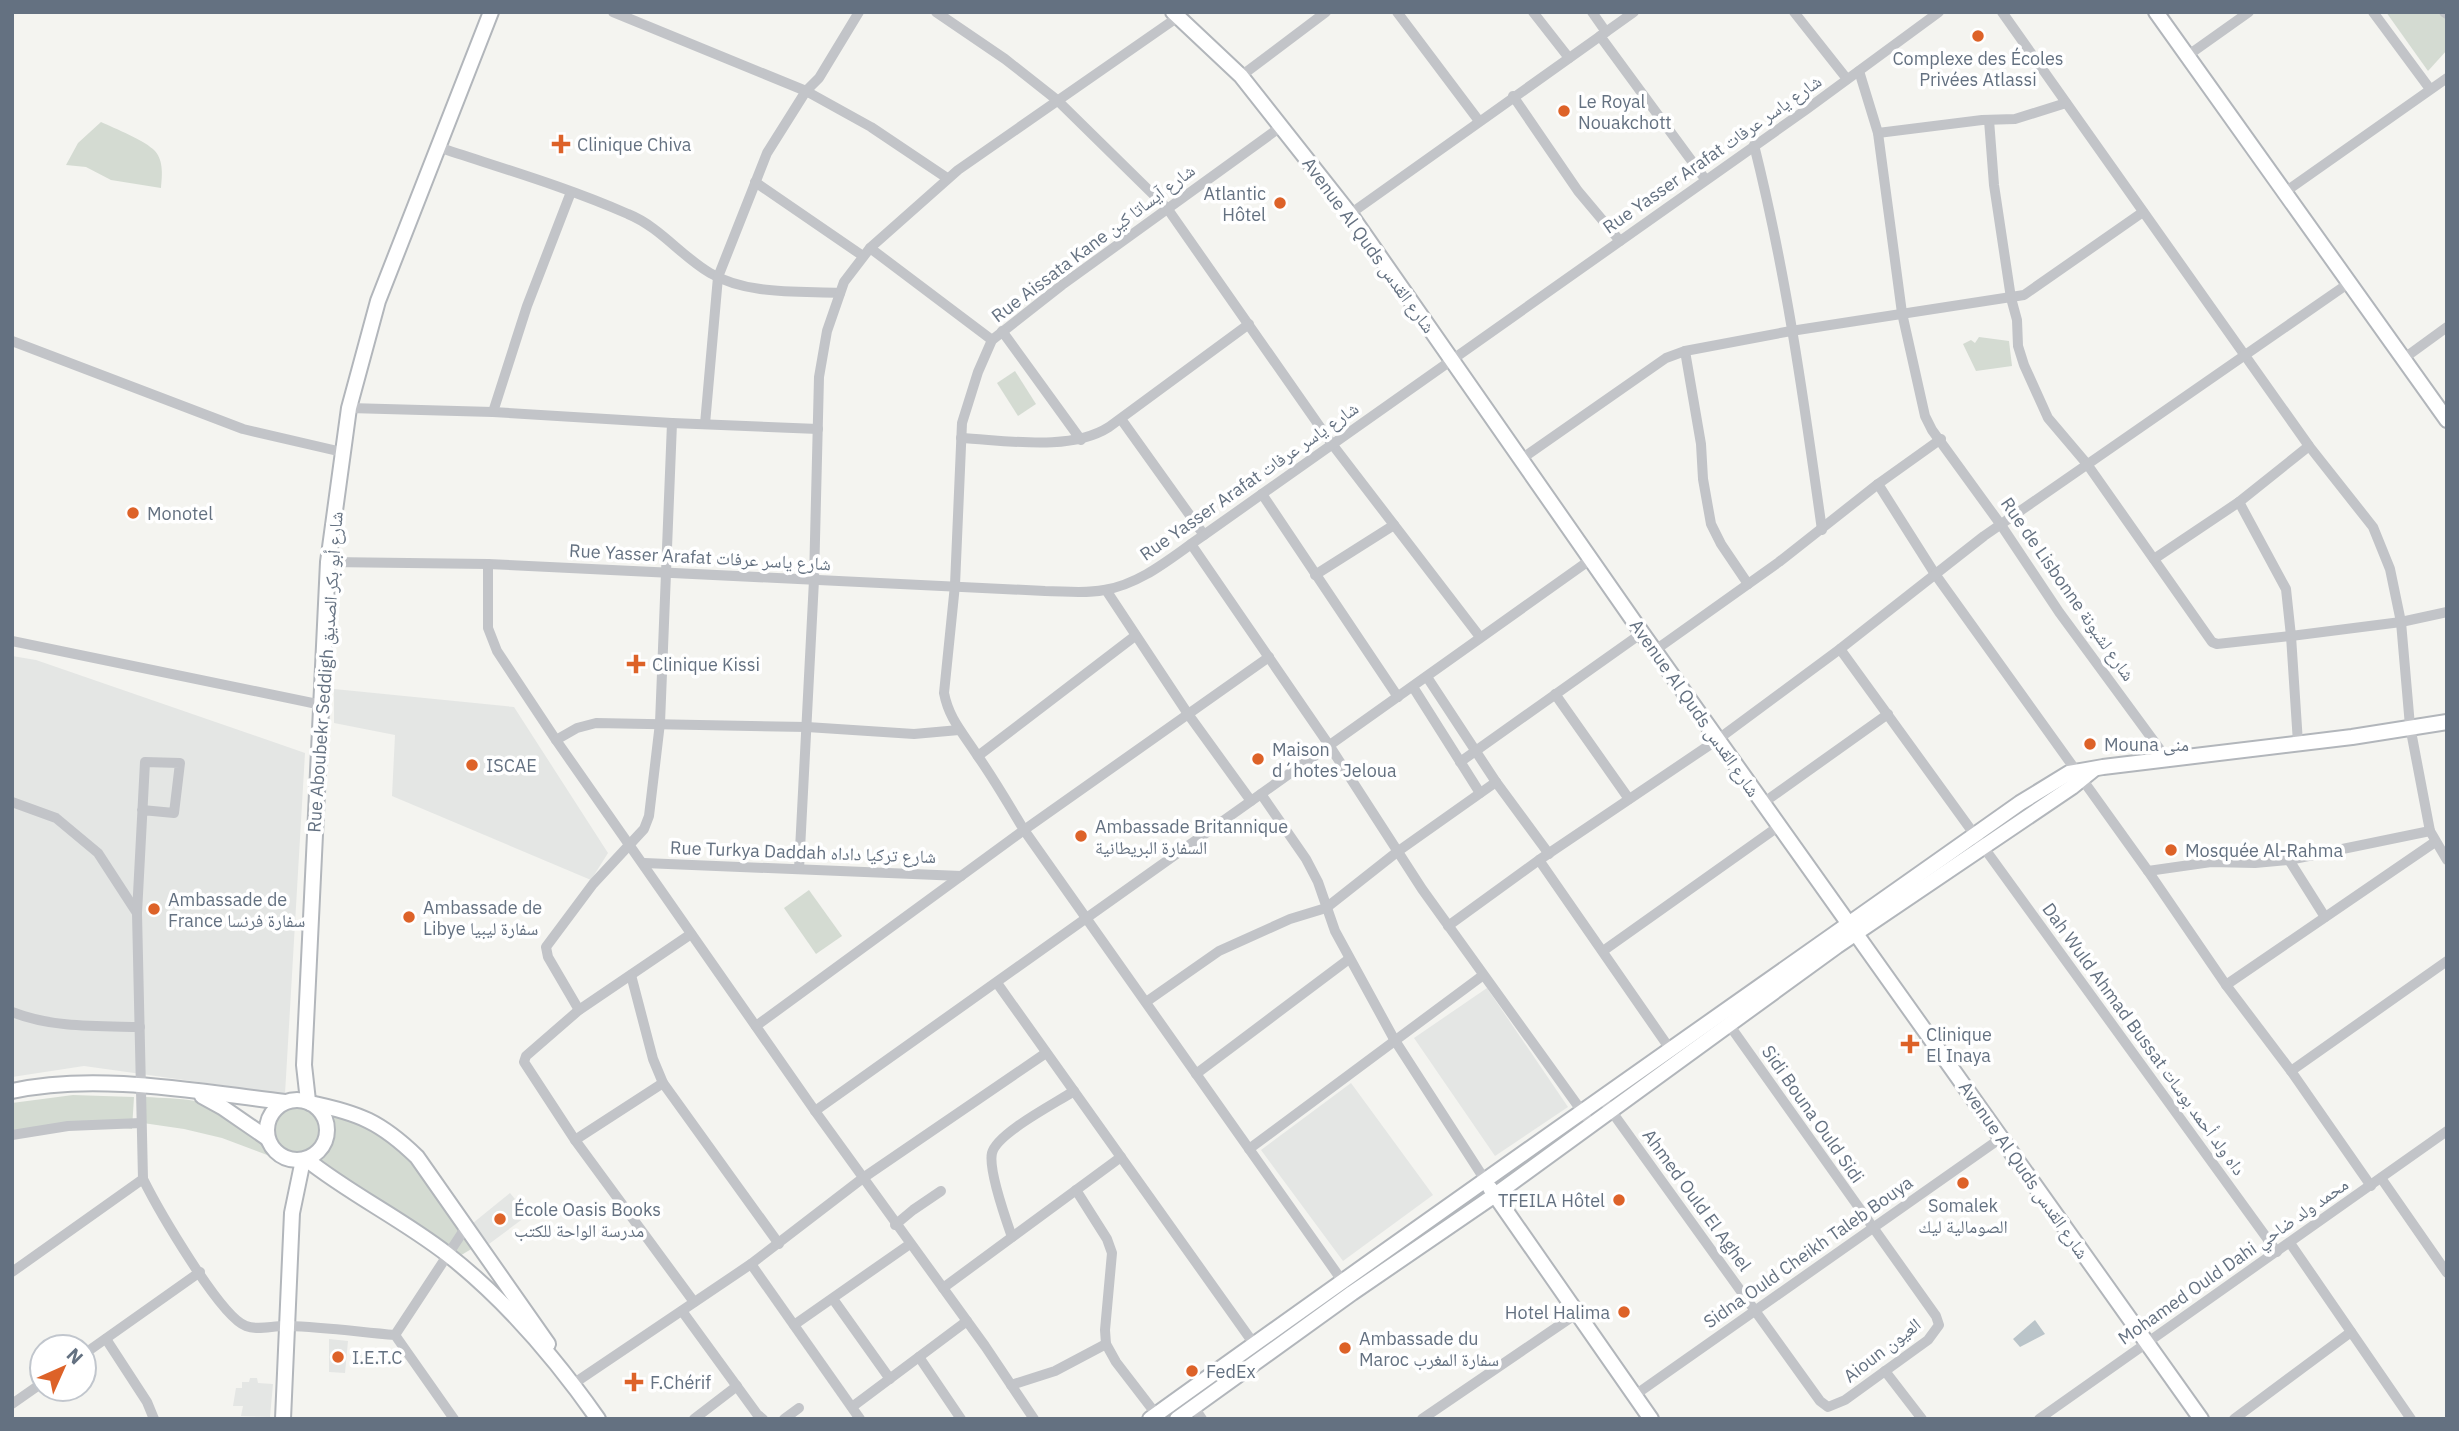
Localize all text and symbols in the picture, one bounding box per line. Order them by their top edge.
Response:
marker: Complexe des Écoles Privées Atlassi [1970,28,1986,44]
place label: Complexe des Écoles Privées Atlassi [1892,47,2064,91]
street label: Rue Yasser Arafat شارع ياسر عرفات [1598,69,1826,239]
place label: Le Royal Nouakchott [1578,90,1672,134]
marker: Le Royal Nouakchott [1556,103,1572,119]
place label: Clinique Chiva [577,133,692,156]
marker: Clinique Chiva [551,134,571,154]
street label: Avenue Al Quds شارع القدس [1297,153,1441,337]
street label: Rue Aissata Kane شارع آيساتا كين [987,159,1199,327]
place label: Atlantic Hôtel [1204,182,1266,226]
marker: Atlantic Hôtel [1272,195,1288,211]
street label: Rue Yasser Arafat شارع ياسر عرفات [1135,396,1363,566]
street label: Rue de Lisbonne شارع لشبونة [1996,493,2140,685]
place label: Monotel [147,502,213,525]
marker: Monotel [125,505,141,521]
street label: Rue Aboubekr Seddigh شارع أبو بكر الصديق [302,511,348,833]
street label: Rue Yasser Arafat شارع ياسر عرفات [569,539,831,575]
street label: Avenue Al Quds شارع القدس [1625,615,1765,801]
place label: Clinique Kissi [652,653,760,676]
marker: Clinique Kissi [626,654,646,674]
place label: Mouna منى [2104,733,2189,756]
marker: Mouna منى [2082,736,2098,752]
place label: Maison d´hotes Jeloua [1272,738,1397,782]
marker: Maison d´hotes Jeloua [1250,751,1266,767]
place label: ISCAE [486,754,537,777]
marker: ISCAE [464,757,480,773]
place label: Ambassade Britannique السفارة البريطانية [1095,815,1288,859]
marker: Ambassade Britannique السفارة البريطانية [1073,828,1089,844]
street label: Rue Turkya Daddah شارع تركيا داداه [670,836,936,868]
place label: Mosquée Al-Rahma [2185,839,2343,862]
marker: Mosquée Al-Rahma [2163,842,2179,858]
place label: Ambassade de France سفارة فرنسا [168,888,305,932]
place label: Ambassade de Libye سفارة ليبيا [423,896,542,940]
street label: Dah Wuld Ahmad Bussat داه ولد أحمد بوسات [2037,898,2251,1180]
marker: Ambassade de France سفارة فرنسا [146,901,162,917]
marker: Ambassade de Libye سفارة ليبيا [401,909,417,925]
place label: Clinique El Inaya [1926,1023,1992,1067]
marker: Clinique El Inaya [1900,1034,1920,1054]
street label: Sidi Bouna Ould Sidi [1757,1041,1869,1187]
street label: Avenue Al Quds شارع القدس [1954,1077,2094,1263]
street label: Ahmed Ould El Aghel [1638,1124,1756,1276]
street label: Sidna Ould Cheikh Taleb Bouya [1699,1171,1917,1333]
street label: Mohamed Ould Dahi محمد ولد ضاحي [2113,1172,2355,1352]
marker: Somalek الصومالية ليك [1955,1175,1971,1191]
place label: TFEILA Hôtel [1498,1189,1605,1212]
marker: TFEILA Hôtel [1611,1192,1627,1208]
place label: Somalek الصومالية ليك [1918,1194,2008,1238]
place label: École Oasis Books مدرسة الواحة للكتب [514,1198,661,1242]
marker: École Oasis Books مدرسة الواحة للكتب [492,1211,508,1227]
place label: Hotel Halima [1505,1301,1610,1324]
marker: Hotel Halima [1616,1304,1632,1320]
street label: Aioun العيون [1839,1313,1925,1387]
place label: Ambassade du Maroc سفارة المغرب [1359,1327,1499,1371]
north arrow [28,1333,98,1403]
marker: Ambassade du Maroc سفارة المغرب [1337,1340,1353,1356]
text: N [62,1343,88,1369]
place label: I.E.T.C [352,1346,402,1369]
marker: I.E.T.C [330,1349,346,1365]
place label: FedEx [1206,1360,1256,1383]
marker: FedEx [1184,1363,1200,1379]
place label: F.Chérif [650,1371,711,1394]
marker: F.Chérif [624,1372,644,1392]

